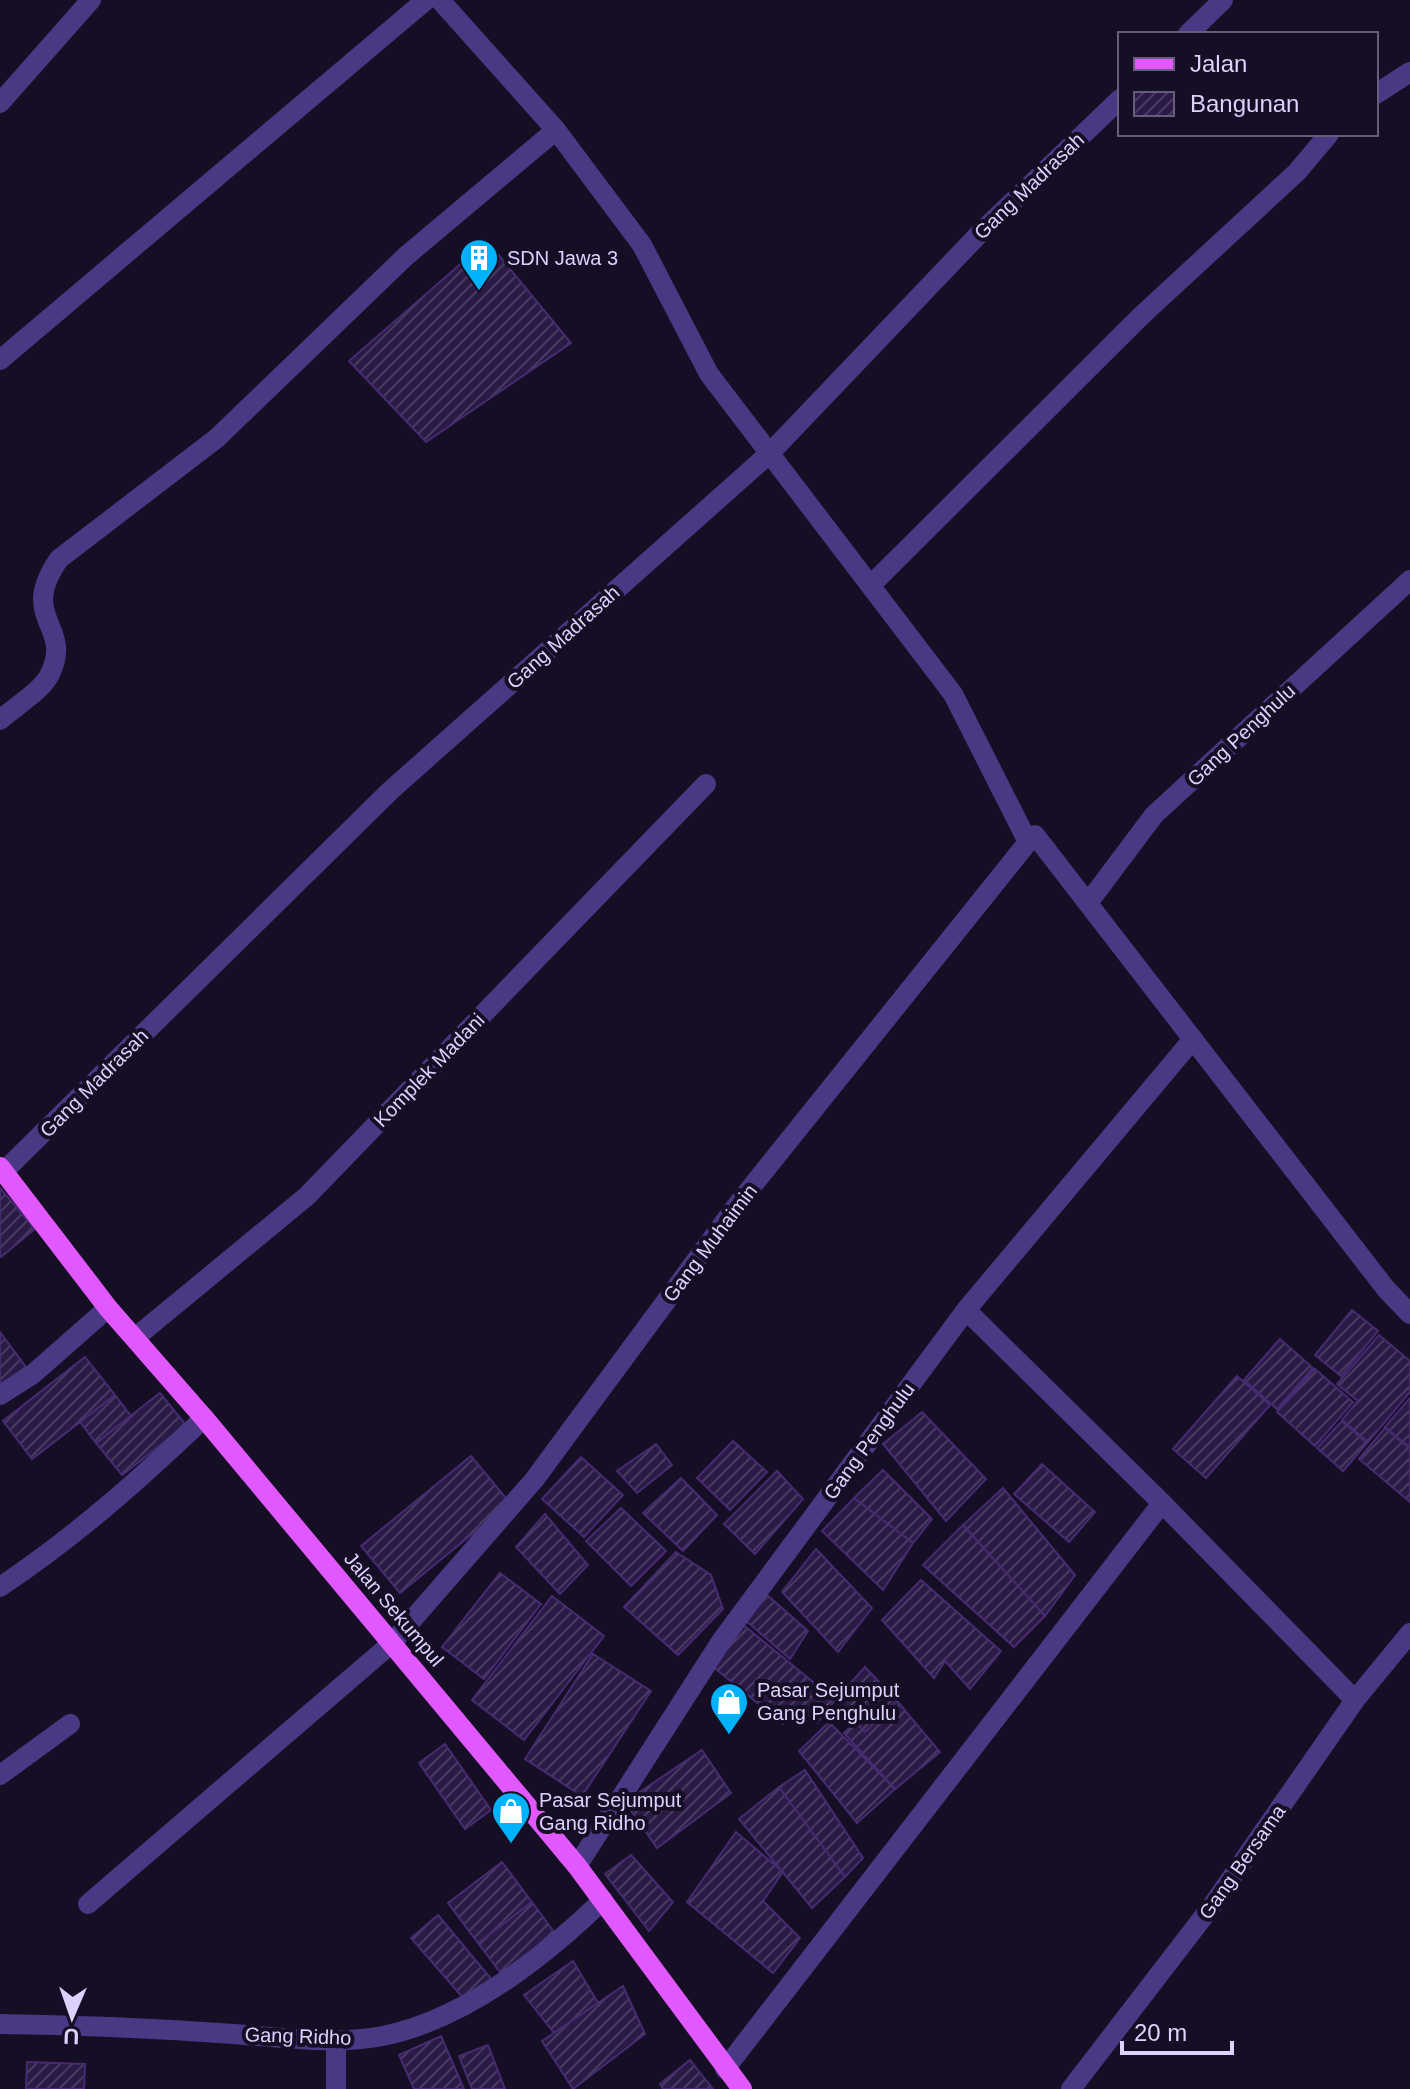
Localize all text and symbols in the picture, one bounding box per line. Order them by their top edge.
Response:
legend [1118,32,1378,136]
text: Jalan [1190,50,1247,77]
text: Bangunan [1190,90,1299,117]
street label: Gang Madrasah [970,128,1088,244]
building icon: SDN Jawa 3 [458,237,500,292]
place label: SDN Jawa 3 [507,247,618,269]
street label: Gang Madrasah [502,581,624,693]
street label: Gang Penghulu [1183,680,1299,790]
street label: Komplek Madani [369,1009,489,1131]
street label: Gang Madrasah [36,1025,152,1141]
street label: Gang Muhaimin [659,1180,761,1306]
street label: Gang Penghulu [819,1378,919,1504]
street label: Jalan Sekumpul [340,1547,448,1671]
place label: Pasar Sejumput Gang Penghulu [757,1679,900,1724]
shop icon: Pasar Sejumput Gang Penghulu [708,1681,750,1736]
place label: Pasar Sejumput Gang Ridho [539,1789,682,1834]
shop icon: Pasar Sejumput Gang Ridho [490,1790,532,1845]
street label: Gang Bersama [1194,1800,1290,1923]
north arrow [32,1977,112,2057]
scale bar [1122,2005,1232,2055]
text: 20 m [1134,2019,1187,2046]
street label: Gang Ridho [244,2023,352,2049]
text: U [63,2024,80,2049]

